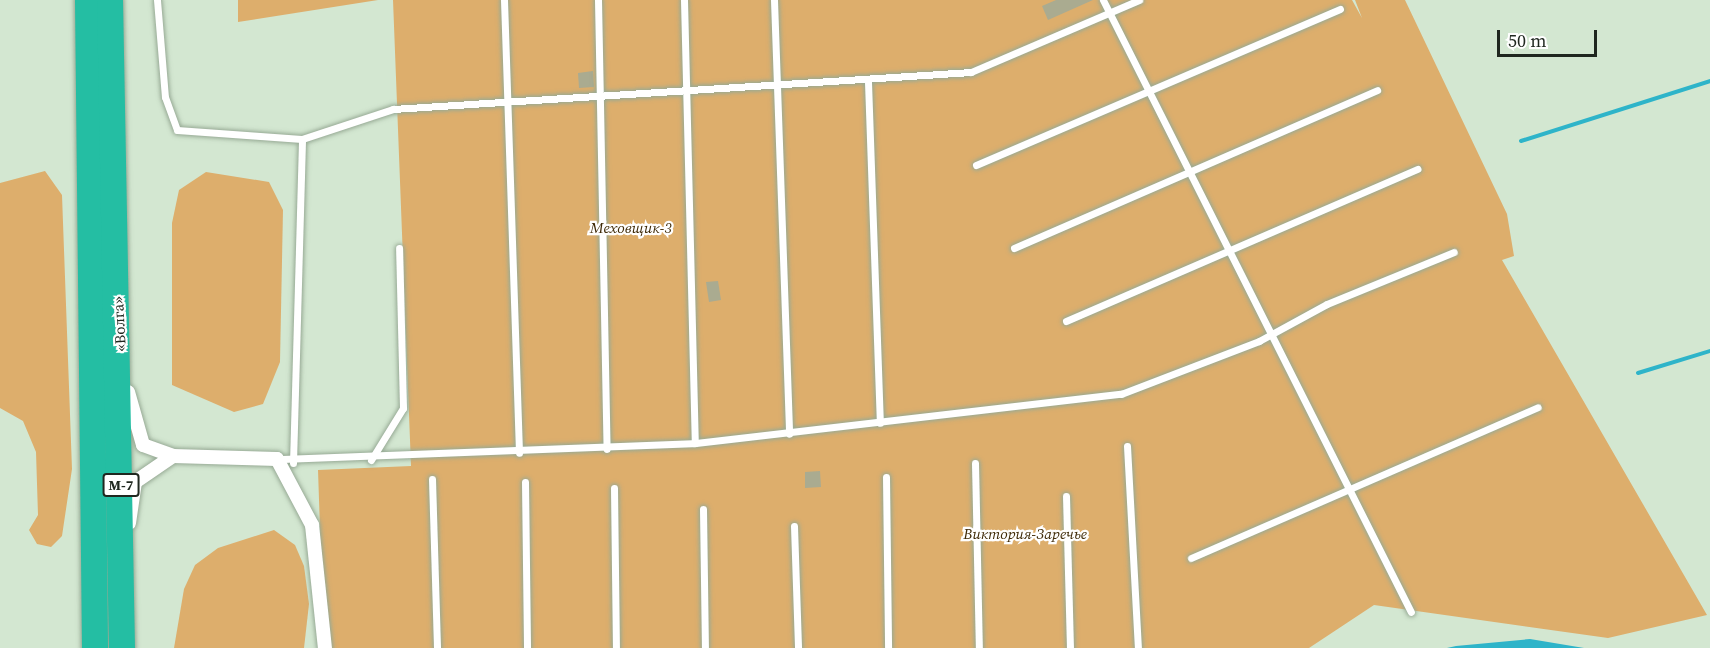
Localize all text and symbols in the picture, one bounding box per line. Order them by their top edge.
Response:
scale bar [1500,18,1600,56]
text: 50 m [1508,28,1546,53]
park label: Меховщик-3 [590,219,672,237]
street label: «Волга» [109,296,129,352]
road number: М-7 [102,474,140,496]
park label: Виктория-Заречье [963,525,1087,543]

